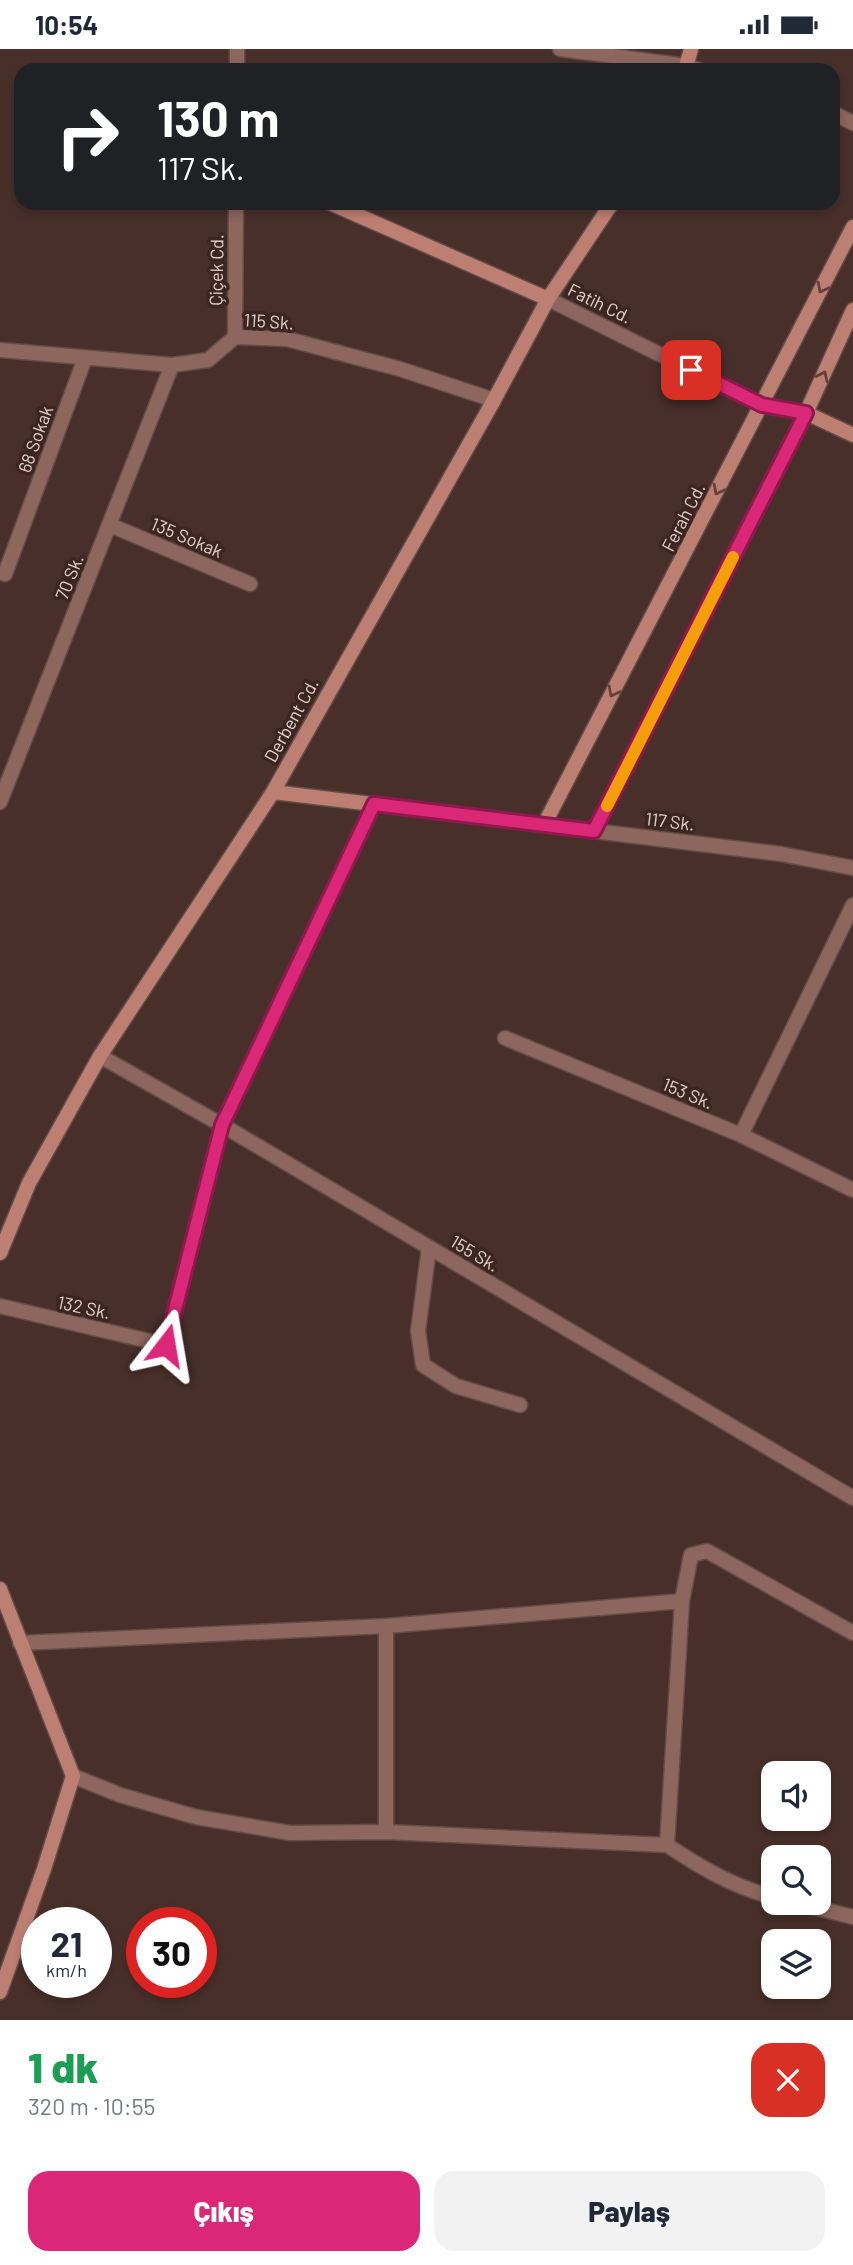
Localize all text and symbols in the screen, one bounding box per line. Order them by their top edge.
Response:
text: 10:54 [35,9,98,40]
text: 130 m [157,88,279,147]
icon: right [42,91,133,182]
text: 117 Sk. [157,148,245,186]
street label: Çiçek Cd. [204,234,228,306]
street label: Fatih Cd. [565,278,635,328]
one-way arrow [817,281,831,293]
street label: 115 Sk. [243,308,295,334]
pin [661,340,721,400]
icon: arrive [672,351,710,389]
one-way arrow [815,370,829,383]
street label: 68 Sokak [13,403,57,475]
street label: Ferah Cd. [656,479,710,555]
one-way arrow [713,483,727,495]
street label: 135 Sokak [148,512,226,562]
street label: 70 Sk. [50,551,88,603]
street label: Derbent Cd. [259,674,323,766]
one-way arrow [608,685,622,697]
street label: 117 Sk. [644,807,696,835]
street label: 153 Sk. [659,1073,717,1113]
street label: 155 Sk. [447,1230,503,1276]
street label: 132 Sk. [56,1291,112,1323]
position arrow [129,1308,203,1382]
map controls [761,1761,831,1999]
button: sound [761,1761,831,1831]
button: search [761,1845,831,1915]
speed limit sign: 30 [126,1907,217,1998]
text: 21 [51,1922,82,1964]
button: layers [761,1929,831,1999]
text: km/h [46,1959,87,1981]
text: 1 dk [28,2041,98,2091]
button: close [751,2043,825,2117]
text: 320 m · 10:55 [28,2092,155,2120]
button: Çıkış [28,2171,420,2251]
button: Paylaş [434,2171,825,2251]

